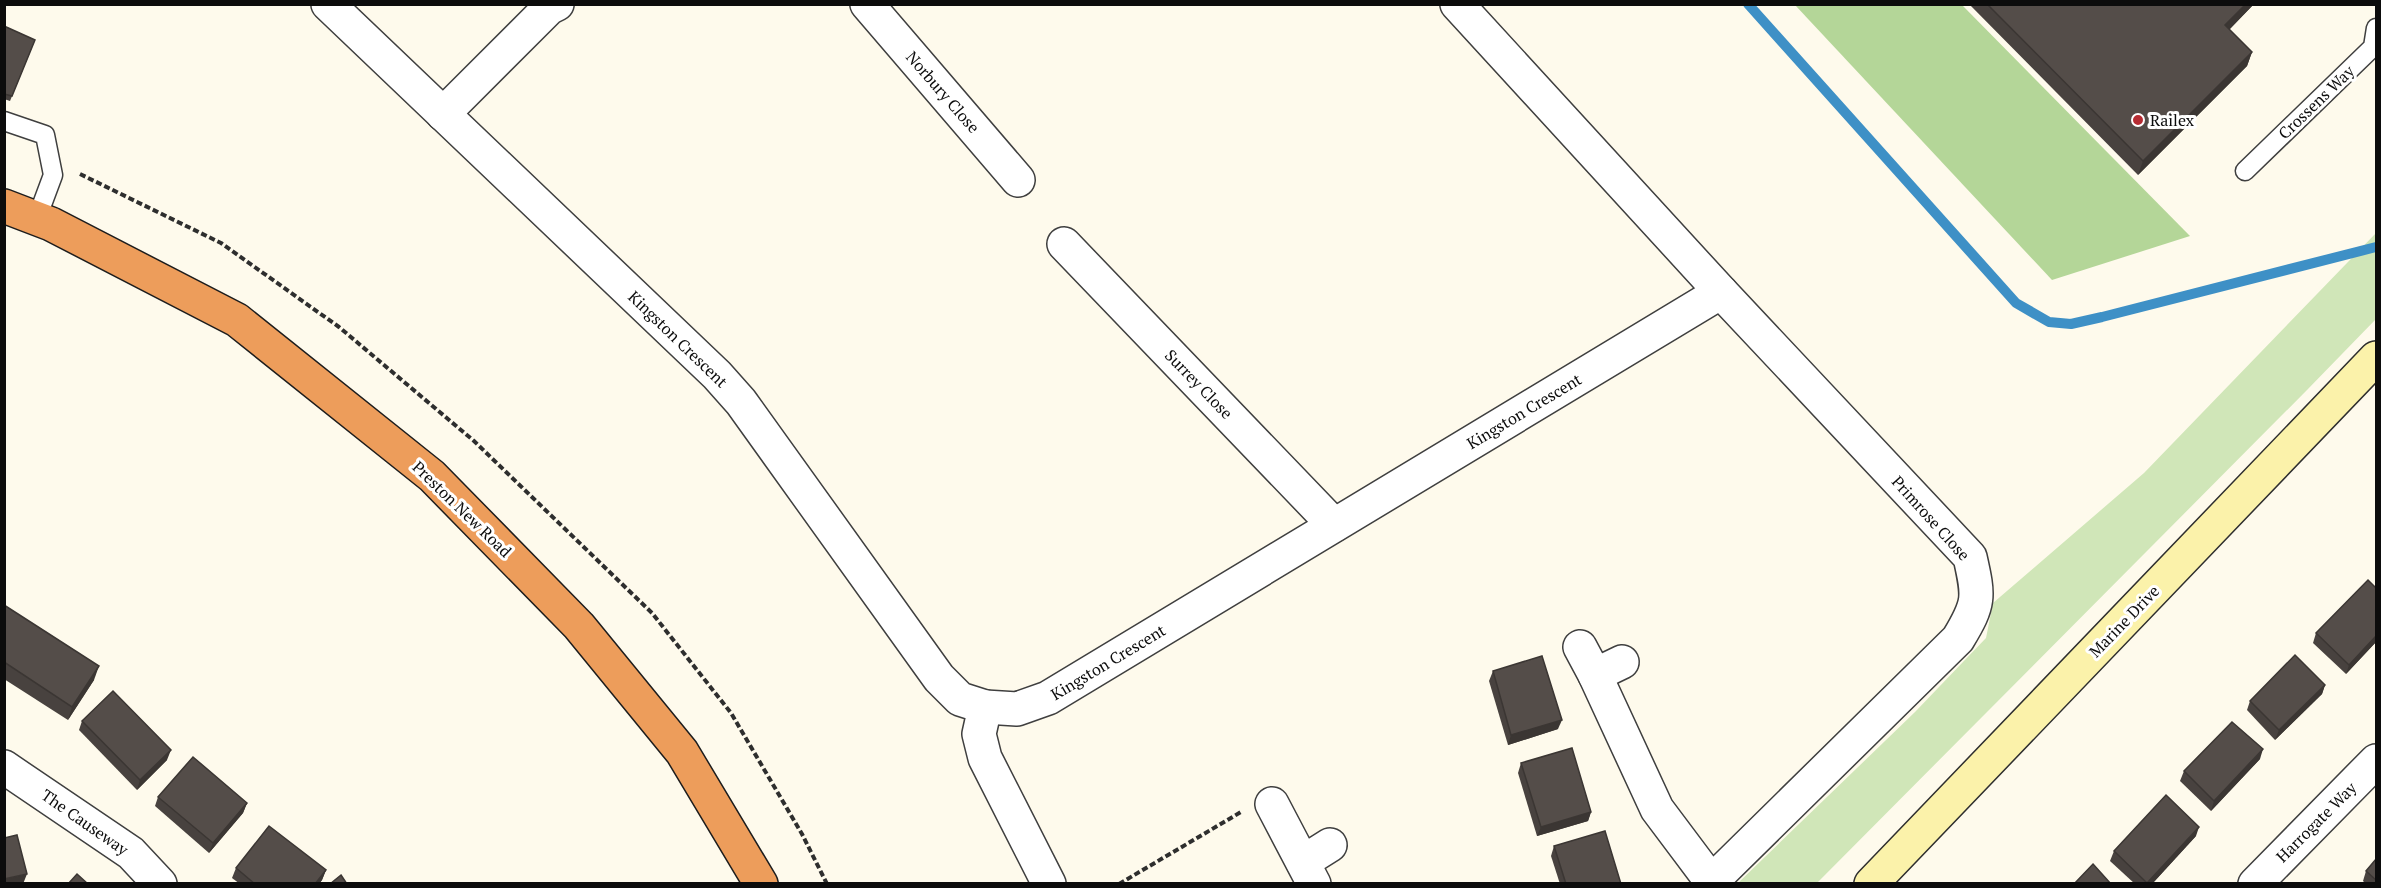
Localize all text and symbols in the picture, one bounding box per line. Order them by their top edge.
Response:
street label: Norbury Close [901,46,985,138]
street label: Crossens Way [2273,60,2359,144]
place label: Railex [2150,109,2195,131]
marker: Railex [2131,113,2145,127]
street label: Kingston Crescent [624,286,733,392]
street label: Surrey Close [1160,344,1238,424]
street label: Kingston Crescent [1463,368,1586,454]
street label: Preston New Road [408,456,516,562]
street label: Primrose Close [1887,471,1975,565]
street label: Marine Drive [2084,580,2164,662]
street label: Kingston Crescent [1047,619,1170,705]
street label: Harrogate Way [2271,776,2362,867]
street label: The Causeway [37,784,134,861]

